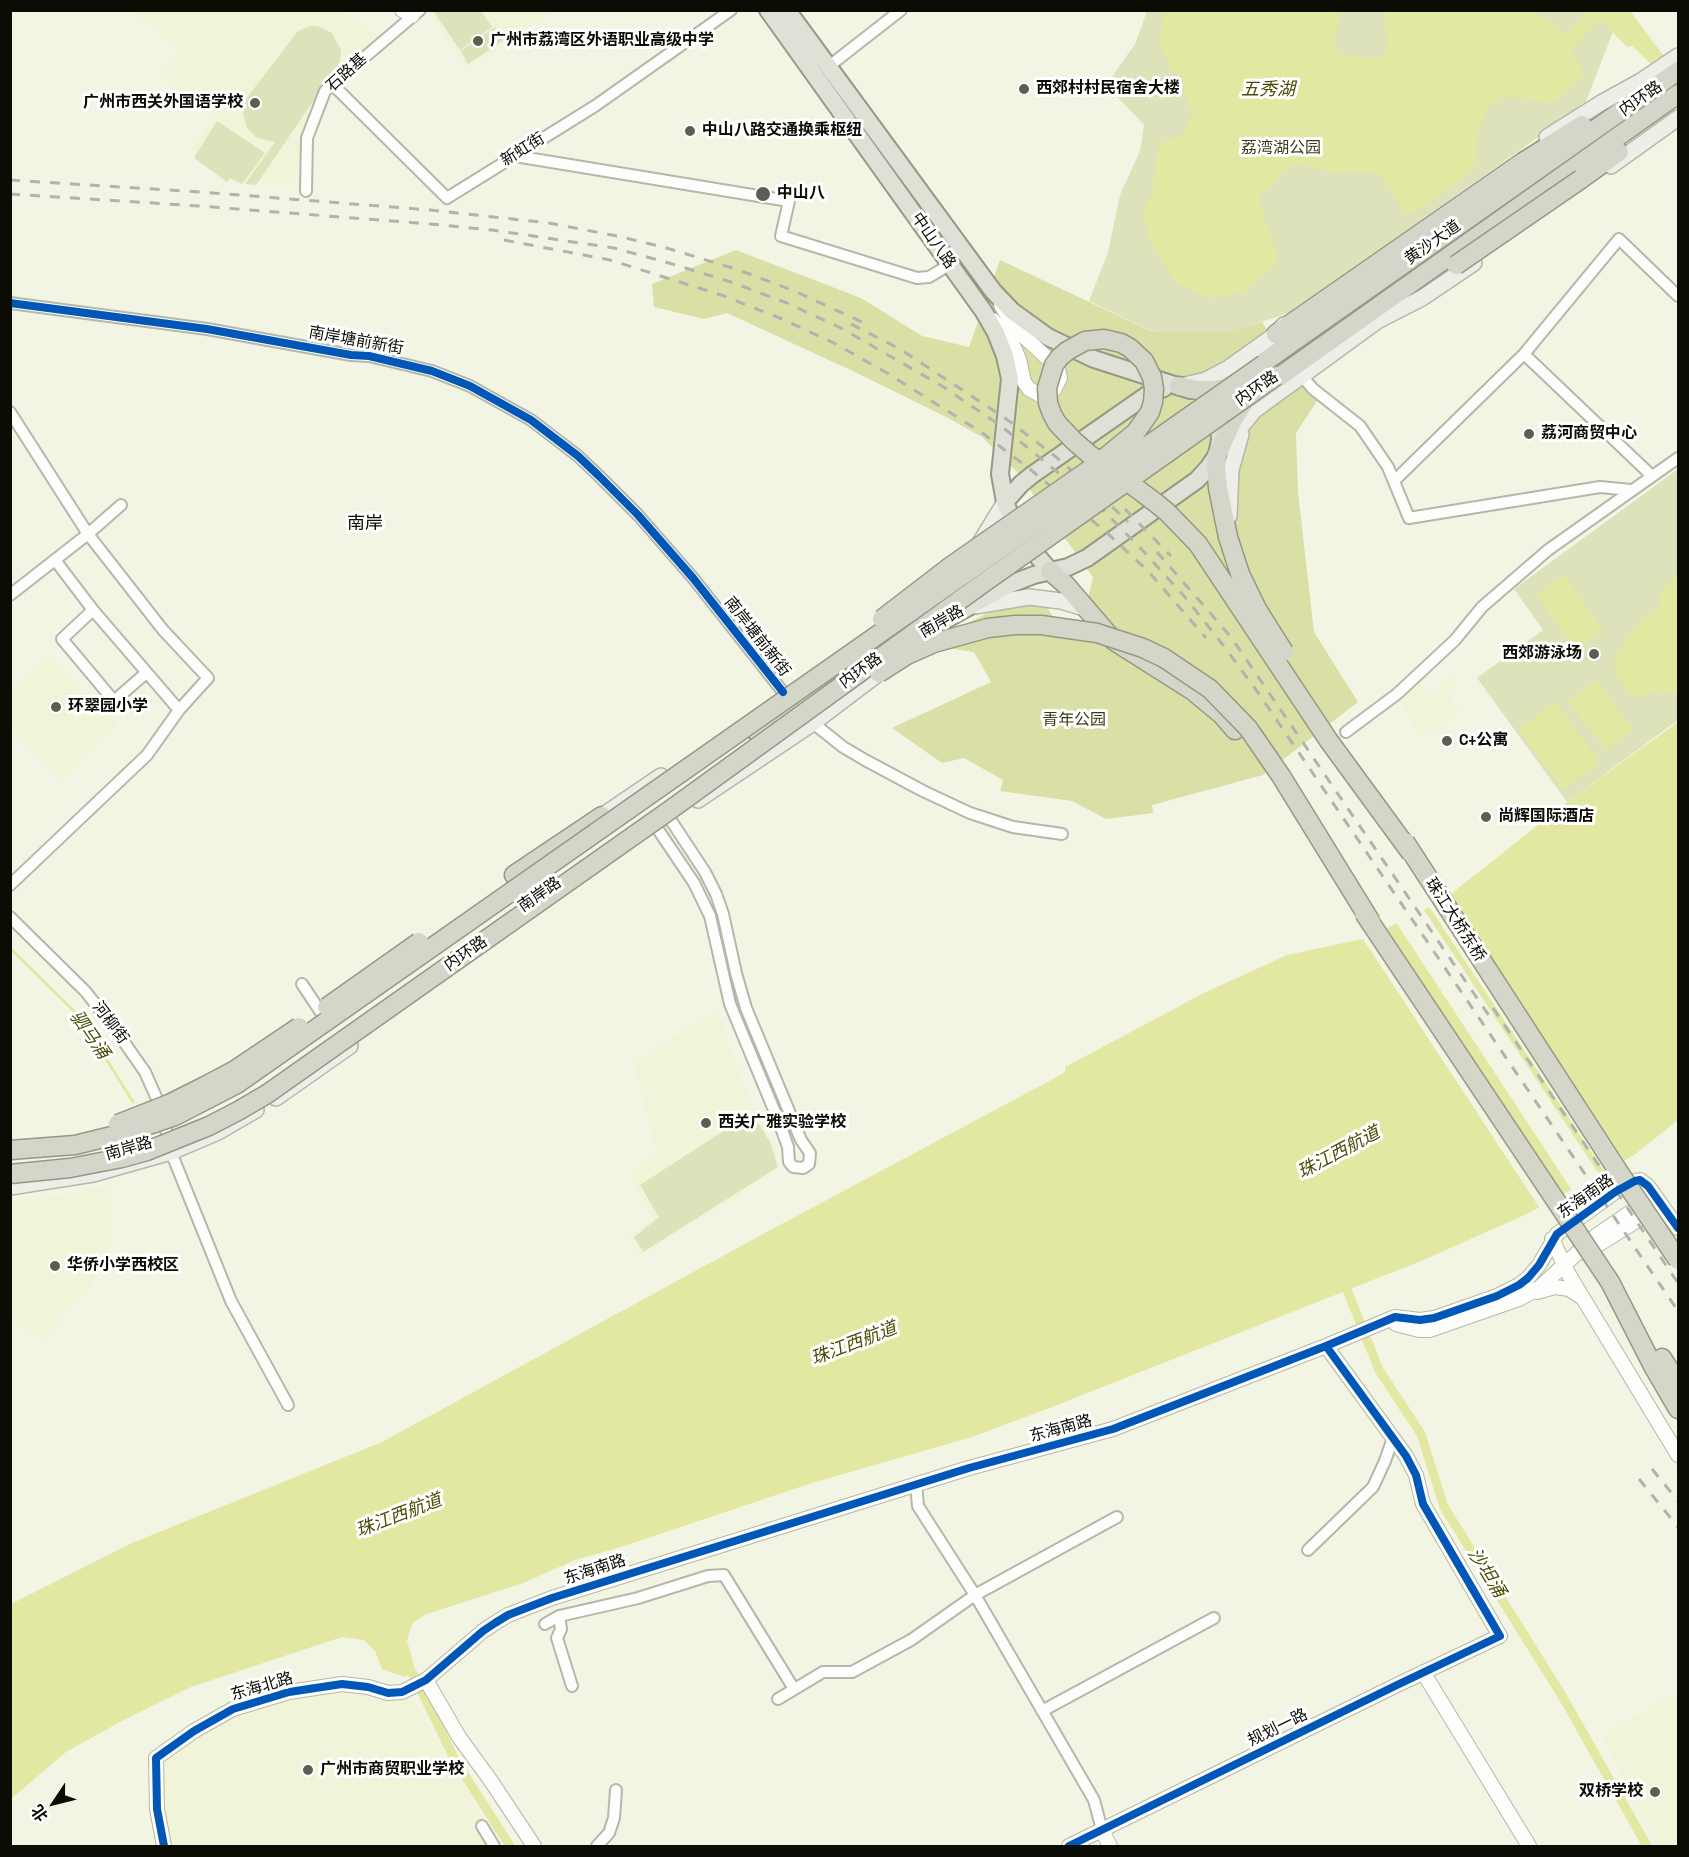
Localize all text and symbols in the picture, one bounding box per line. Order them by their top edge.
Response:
place label: 广州市荔湾区外语职业高级中学 [490,31,714,51]
marker: 广州市荔湾区外语职业高级中学 [471,34,485,48]
street label: 石路基 [323,50,371,96]
street label: 内环路 [1616,77,1666,121]
place label: 西郊村村民宿舍大楼 [1036,79,1180,99]
water label: 五秀湖 [1241,79,1295,101]
marker: 西郊村村民宿舍大楼 [1017,82,1031,96]
place label: 广州市西关外国语学校 [83,93,243,113]
marker: 广州市西关外国语学校 [248,96,262,110]
place label: 中山八路交通换乘枢纽 [702,121,862,141]
marker: 中山八路交通换乘枢纽 [683,124,697,138]
street label: 新虹街 [498,129,548,171]
park label: 荔湾湖公园 [1241,139,1321,159]
place label: 中山八 [777,184,825,204]
marker: 中山八 [754,185,772,203]
street label: 中山八路 [907,209,959,273]
street label: 黄沙大道 [1401,217,1465,269]
street label: 南岸塘前新街 [307,323,405,359]
street label: 内环路 [1232,367,1282,411]
place label: 荔河商贸中心 [1541,424,1637,444]
marker: 荔河商贸中心 [1522,427,1536,441]
district label: 南岸 [347,513,383,535]
street label: 南岸塘前新街 [720,593,794,681]
street label: 南岸路 [916,602,968,642]
place label: 西郊游泳场 [1502,644,1582,664]
marker: 西郊游泳场 [1587,647,1601,661]
street label: 内环路 [836,649,886,693]
place label: 环翠园小学 [68,697,148,717]
marker: 环翠园小学 [49,700,63,714]
park label: 青年公园 [1042,711,1106,731]
place label: C+公寓 [1459,731,1508,751]
marker: C+公寓 [1440,734,1454,748]
place label: 尚辉国际酒店 [1498,807,1594,827]
marker: 尚辉国际酒店 [1479,810,1493,824]
street label: 南岸路 [515,873,565,917]
street label: 珠江大桥东桥 [1421,875,1489,965]
street label: 内环路 [441,932,491,976]
street label: 河柳街 [88,998,132,1048]
water label: 驷马涌 [65,1007,113,1063]
place label: 西关广雅实验学校 [718,1113,846,1133]
marker: 西关广雅实验学校 [699,1116,713,1130]
water label: 珠江西航道 [1294,1122,1384,1184]
street label: 南岸路 [103,1133,155,1165]
street label: 东海南路 [1554,1171,1618,1223]
place label: 华侨小学西校区 [67,1256,179,1276]
marker: 华侨小学西校区 [48,1259,62,1273]
water label: 珠江西航道 [808,1318,900,1370]
street label: 东海南路 [1028,1411,1094,1447]
water label: 珠江西航道 [353,1490,445,1542]
water label: 沙坦涌 [1463,1544,1509,1602]
street label: 东海南路 [562,1551,628,1589]
street label: 东海北路 [229,1669,295,1705]
street label: 规划一路 [1245,1705,1311,1751]
place label: 广州市商贸职业学校 [320,1760,464,1780]
marker: 广州市商贸职业学校 [301,1763,315,1777]
north arrow [24,1773,84,1833]
place label: 双桥学校 [1579,1782,1643,1802]
marker: 双桥学校 [1648,1785,1662,1799]
text: 北 [26,1800,53,1826]

